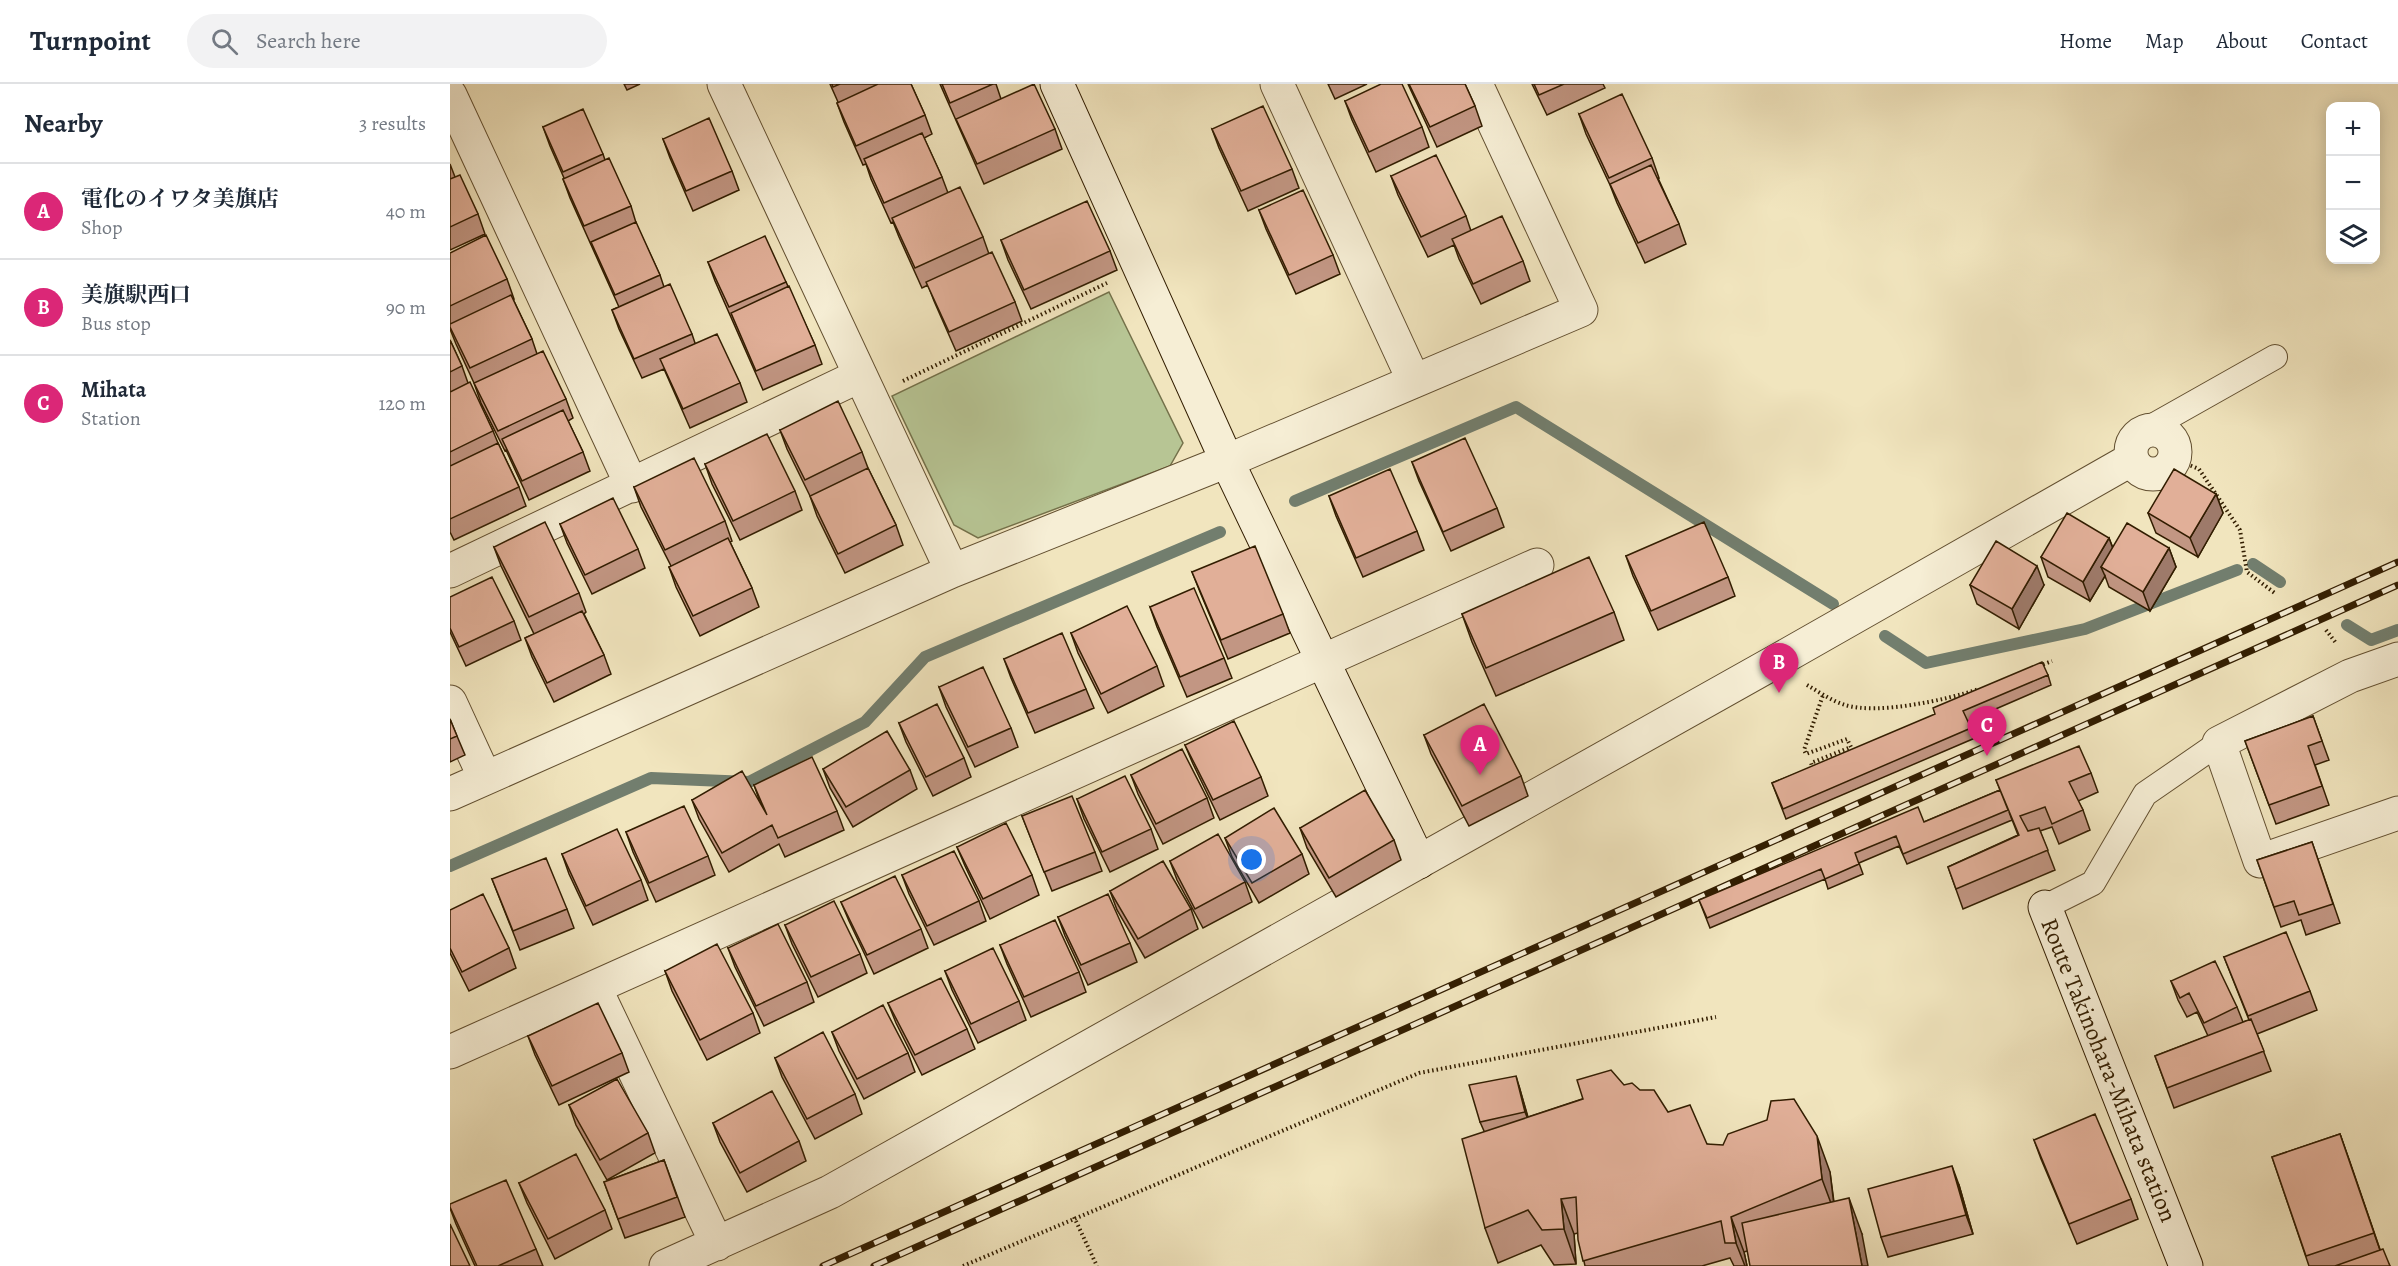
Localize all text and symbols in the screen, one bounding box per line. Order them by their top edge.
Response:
search box [187,14,607,68]
text: Turnpoint [30,22,151,60]
icon: search [208,25,241,58]
text: Search here [256,26,361,56]
text: Home [2059,27,2112,55]
text: Map [2145,27,2183,55]
text: About [2216,27,2268,55]
text: Contact [2301,27,2368,55]
map controls [2326,102,2380,264]
button: + [2326,102,2380,156]
text: Nearby [24,106,103,141]
text: 3 results [359,110,426,137]
button: − [2326,156,2380,210]
text: 電化のイワタ美旗店 [81,184,279,214]
text: A [37,198,50,225]
text: 40 m [386,198,426,225]
button: layers [2326,210,2380,264]
text: Shop [81,214,123,241]
text: 美旗駅西口 [81,280,191,310]
text: B [37,294,50,321]
text: 90 m [386,294,426,321]
text: Bus stop [81,310,151,337]
text: Mihata [81,375,146,405]
text: C [37,390,50,417]
text: 120 m [378,390,426,417]
text: Station [81,405,141,432]
pin: B [1760,644,1798,693]
pin: C [1968,706,2006,756]
pin: A [1460,726,1500,775]
your location [1237,845,1266,874]
street label: Route Takinohara-Mihata station [2033,913,2185,1227]

